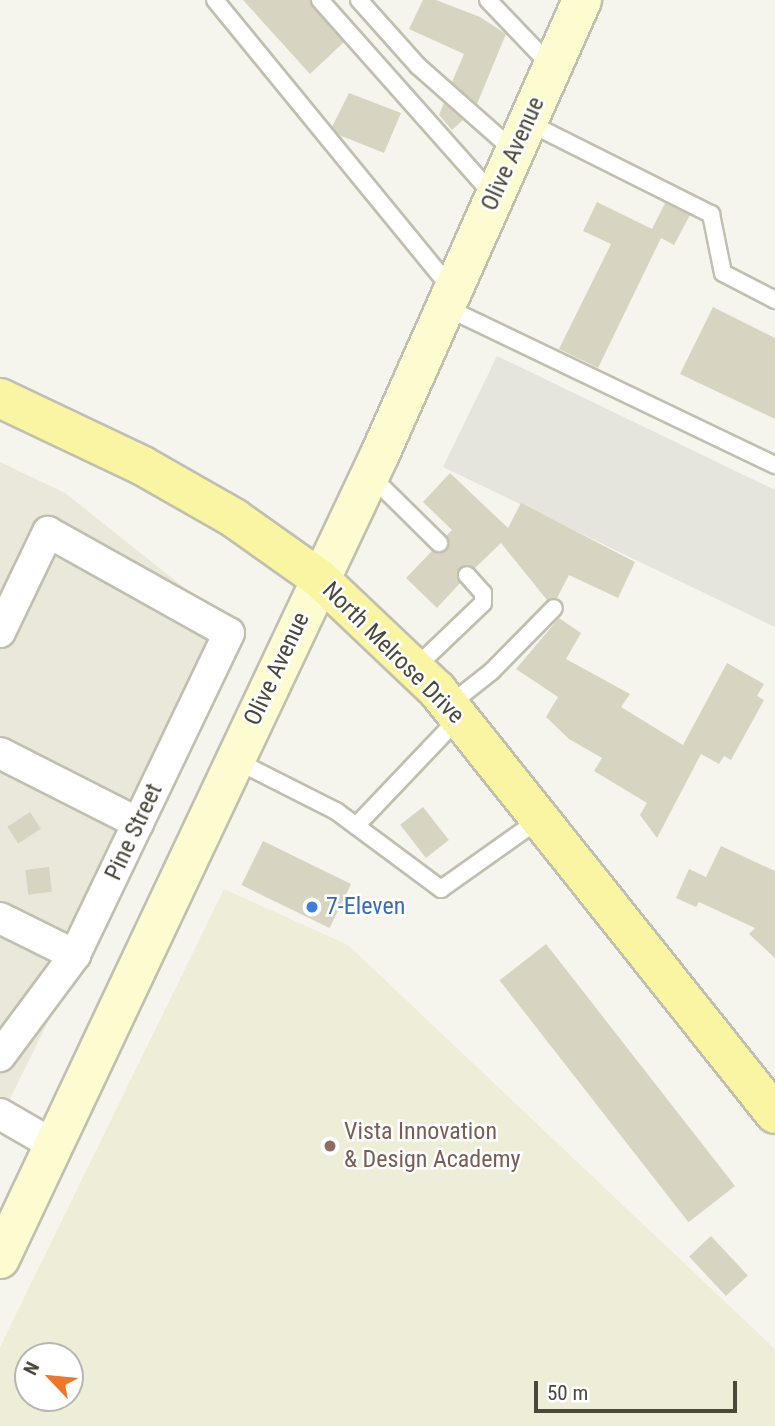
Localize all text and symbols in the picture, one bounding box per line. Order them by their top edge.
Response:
street label: Olive Avenue [475,93,551,215]
street label: North Melrose Drive [316,576,470,730]
street label: Olive Avenue [238,608,316,730]
street label: Pine Street [99,779,169,885]
place label: 7-Eleven [326,893,405,921]
marker: 7-Eleven [304,899,320,915]
place label: Vista Innovation & Design Academy [344,1118,521,1174]
marker: Vista Innovation & Design Academy [322,1138,338,1154]
north arrow [14,1342,84,1412]
text: N [19,1358,44,1379]
scale bar [537,1366,740,1410]
text: 50 m [547,1381,588,1405]

